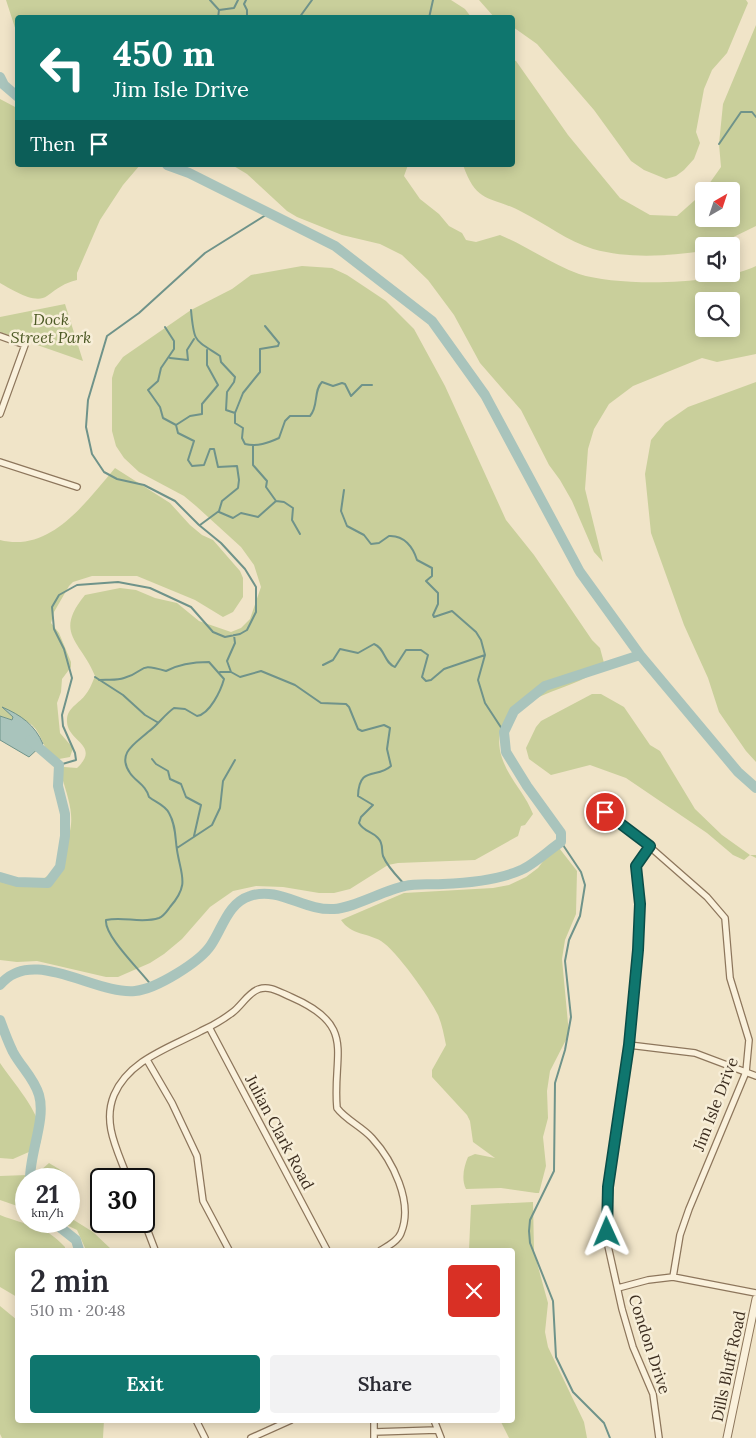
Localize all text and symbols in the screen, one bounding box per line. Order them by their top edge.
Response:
text: 450 m [113,31,215,76]
icon: left [30,35,95,100]
text: Jim Isle Drive [113,75,249,103]
icon: arrive [85,130,113,158]
text: Then [30,132,75,156]
north arrow [695,182,740,228]
map controls [695,182,740,337]
button: sound [695,237,740,282]
button: search [695,292,740,337]
park label: Dock Street Park [11,309,91,347]
pin [584,791,626,833]
icon: arrive [591,798,619,826]
street label: Jim Isle Drive [688,1054,742,1155]
street label: Julian Clark Road [241,1070,319,1193]
speed limit sign: 30 [90,1168,155,1233]
text: 21 [36,1178,59,1210]
text: km/h [31,1205,64,1220]
position arrow [580,1205,632,1257]
text: 2 min [30,1262,109,1300]
button: close [448,1265,500,1317]
street label: Condon Drive [625,1292,676,1396]
text: 510 m · 20:48 [30,1300,126,1320]
street label: Dills Bluff Road [706,1308,750,1423]
button: Exit [30,1355,260,1413]
button: Share [270,1355,500,1413]

